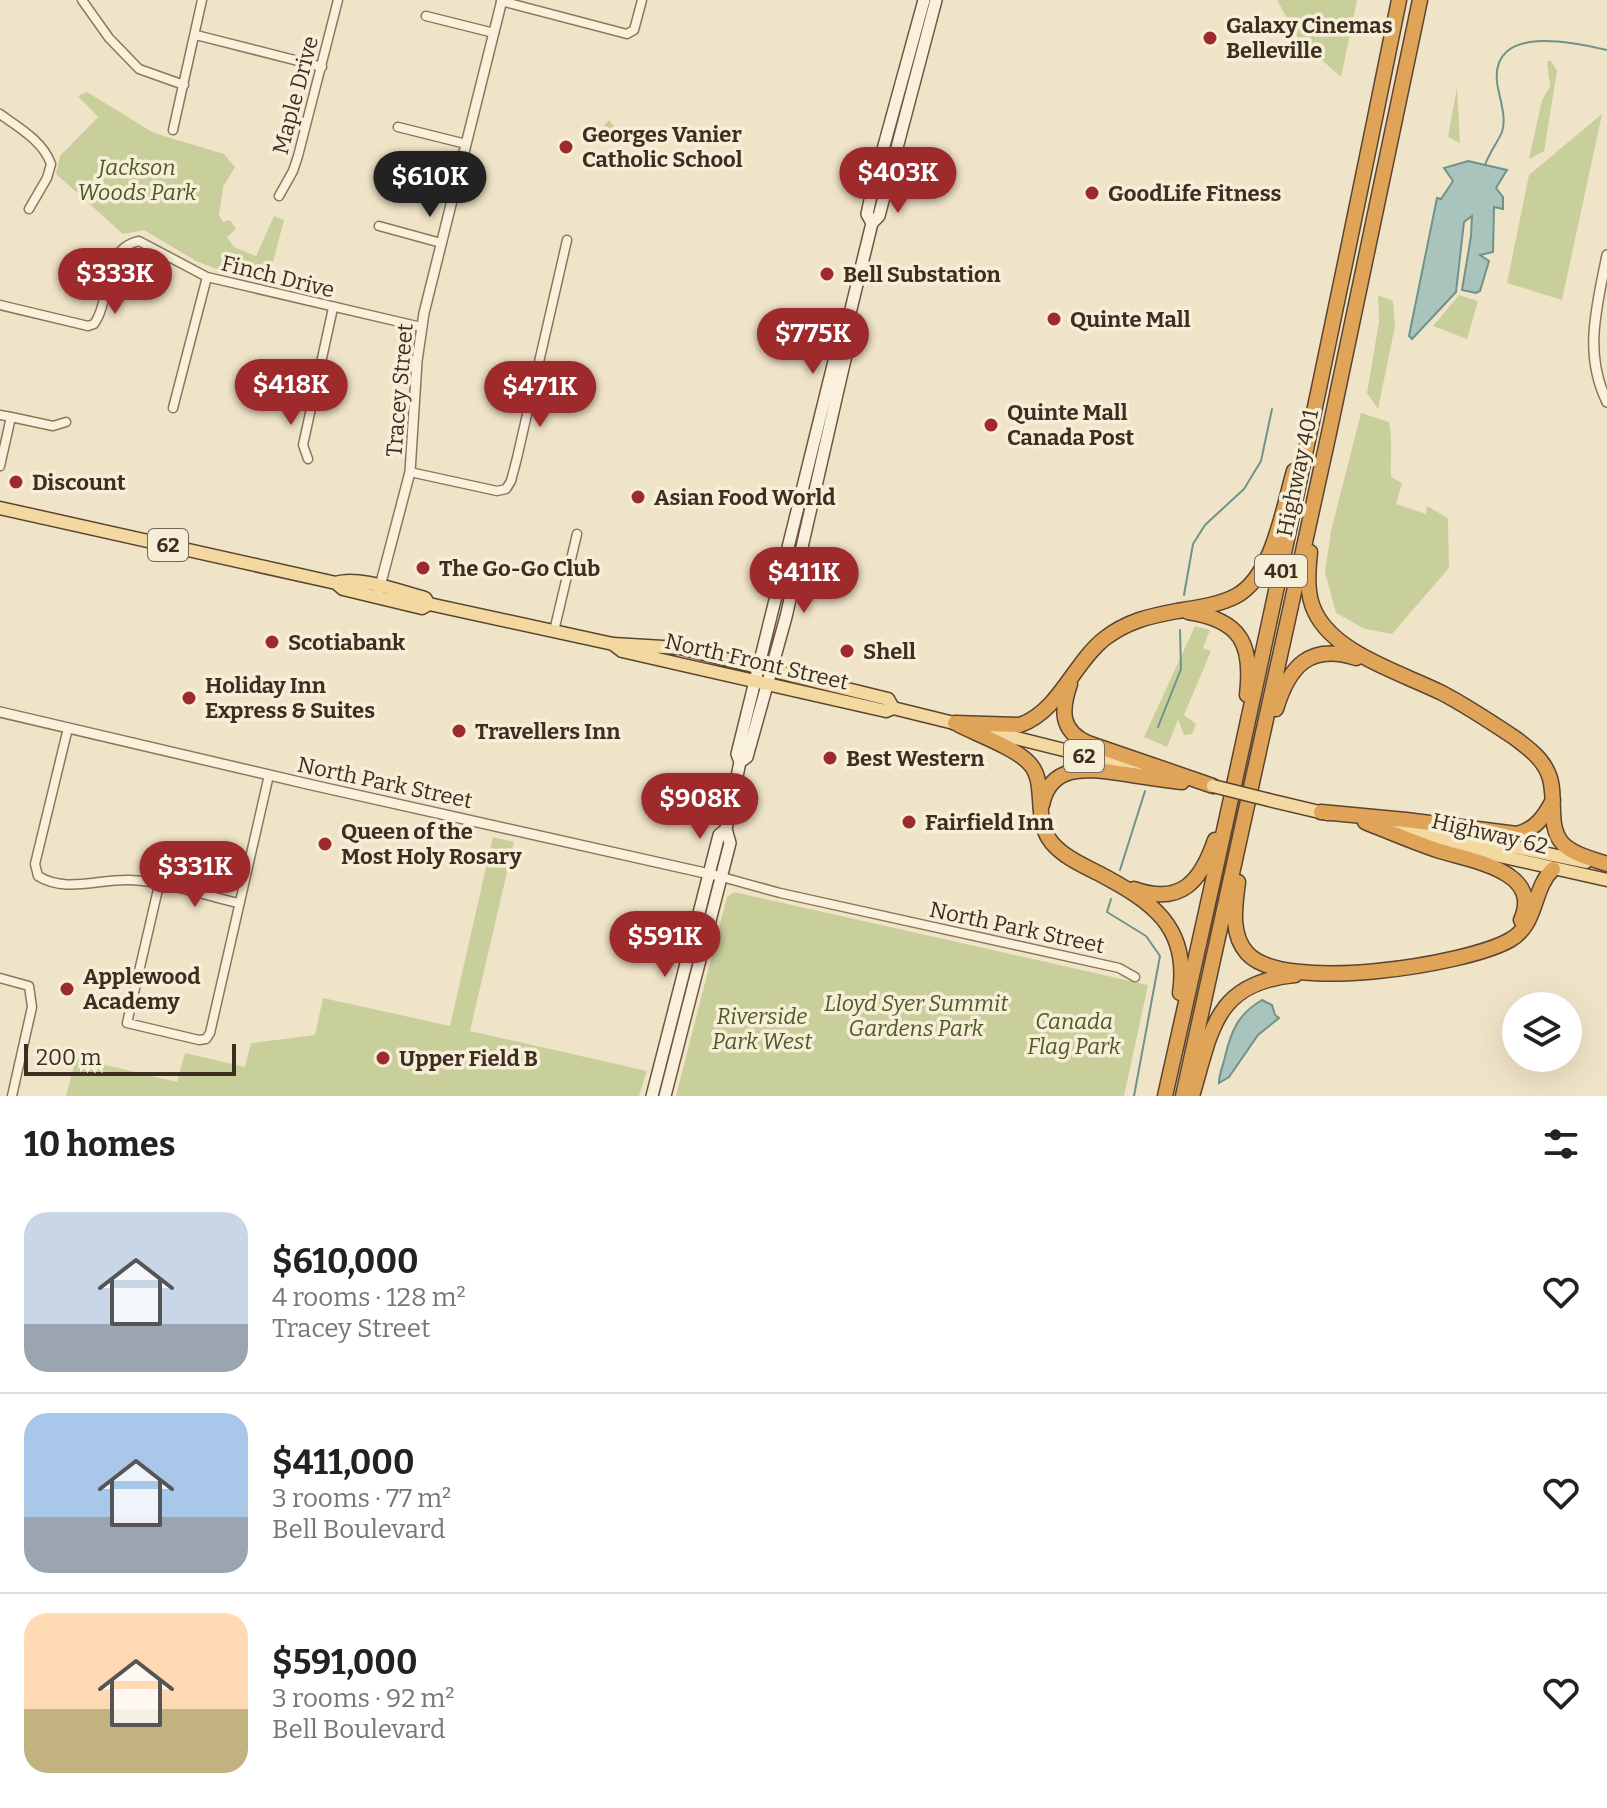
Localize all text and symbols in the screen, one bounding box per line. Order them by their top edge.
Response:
place label: Galaxy Cinemas Belleville [1226,12,1393,64]
marker: Galaxy Cinemas Belleville [1201,29,1219,47]
street label: Maple Drive [267,33,324,157]
place label: Georges Vanier Catholic School [582,121,743,173]
marker: Georges Vanier Catholic School [557,138,575,156]
pin: $403K [842,147,954,215]
pin: $610K [374,151,486,219]
park label: Jackson Woods Park [78,154,197,206]
text: $403K [857,157,939,188]
text: $610K [391,161,469,192]
place label: GoodLife Fitness [1108,180,1282,207]
marker: GoodLife Fitness [1083,184,1101,202]
pin: $333K [59,248,171,316]
street label: Finch Drive [218,249,337,304]
text: $333K [76,258,154,289]
place label: Bell Substation [843,261,1001,288]
marker: Bell Substation [818,265,836,283]
place label: Quinte Mall [1070,306,1191,333]
pin: $775K [757,308,869,376]
marker: Quinte Mall [1045,310,1063,328]
text: $775K [775,318,851,349]
street label: Tracey Street [380,322,419,458]
pin: $418K [235,359,347,427]
pin: $471K [484,361,596,429]
text: $418K [253,369,329,400]
text: $471K [502,371,578,402]
place label: Quinte Mall Canada Post [1007,399,1135,451]
street label: Highway 401 [1271,407,1324,539]
marker: Quinte Mall Canada Post [982,416,1000,434]
place label: Discount [32,469,126,496]
marker: Discount [7,473,25,491]
place label: Asian Food World [654,484,836,511]
marker: Asian Food World [629,488,647,506]
road number: 62 [148,529,188,561]
pin: $411K [748,547,860,615]
place label: The Go-Go Club [439,555,600,582]
road number: 401 [1255,555,1307,587]
text: $411K [768,557,840,588]
marker: The Go-Go Club [414,559,432,577]
street label: North Front Street [662,627,851,696]
place label: Scotiabank [288,629,405,656]
marker: Scotiabank [263,633,281,651]
place label: Shell [863,638,916,665]
marker: Shell [838,642,856,660]
place label: Holiday Inn Express & Suites [205,672,375,724]
marker: Holiday Inn Express & Suites [180,689,198,707]
place label: Travellers Inn [475,718,620,745]
marker: Travellers Inn [450,722,468,740]
road number: 62 [1064,740,1104,772]
place label: Best Western [846,745,984,772]
marker: Best Western [821,749,839,767]
street label: North Park Street [295,751,475,814]
pin: $908K [644,773,756,841]
text: $908K [659,783,741,814]
street label: Highway 62 [1429,807,1551,860]
place label: Fairfield Inn [925,809,1054,836]
marker: Fairfield Inn [900,813,918,831]
place label: Queen of the Most Holy Rosary [341,818,523,870]
marker: Queen of the Most Holy Rosary [316,835,334,853]
pin: $331K [139,841,251,909]
text: $331K [157,851,233,882]
street label: North Park Street [927,896,1107,959]
pin: $591K [609,911,721,979]
text: $591K [627,921,703,952]
place label: Applewood Academy [83,963,201,1015]
marker: Applewood Academy [58,980,76,998]
park label: Lloyd Syer Summit Gardens Park [824,990,1008,1042]
map controls [1502,992,1582,1072]
button: layers [1502,992,1582,1072]
park label: Riverside Park West [712,1003,812,1055]
park label: Canada Flag Park [1027,1008,1122,1060]
scale bar [24,1040,236,1076]
text: 200 m [36,1044,102,1071]
place label: Upper Field B [399,1045,538,1072]
marker: Upper Field B [374,1049,392,1067]
icon: filters [1539,1122,1583,1166]
text: 10 homes [24,1124,175,1165]
text: $610,000 [272,1241,419,1282]
icon: home [88,1244,184,1340]
icon: heart [1539,1270,1583,1314]
text: 4 rooms · 128 m² [272,1282,466,1313]
text: Tracey Street [272,1313,430,1344]
text: $411,000 [272,1442,415,1483]
icon: home [88,1445,184,1541]
icon: heart [1539,1471,1583,1515]
text: 3 rooms · 77 m² [272,1483,451,1514]
text: Bell Boulevard [272,1514,445,1545]
text: $591,000 [272,1642,418,1683]
icon: home [88,1645,184,1741]
icon: heart [1539,1671,1583,1715]
text: 3 rooms · 92 m² [272,1683,455,1714]
text: Bell Boulevard [272,1714,445,1745]

